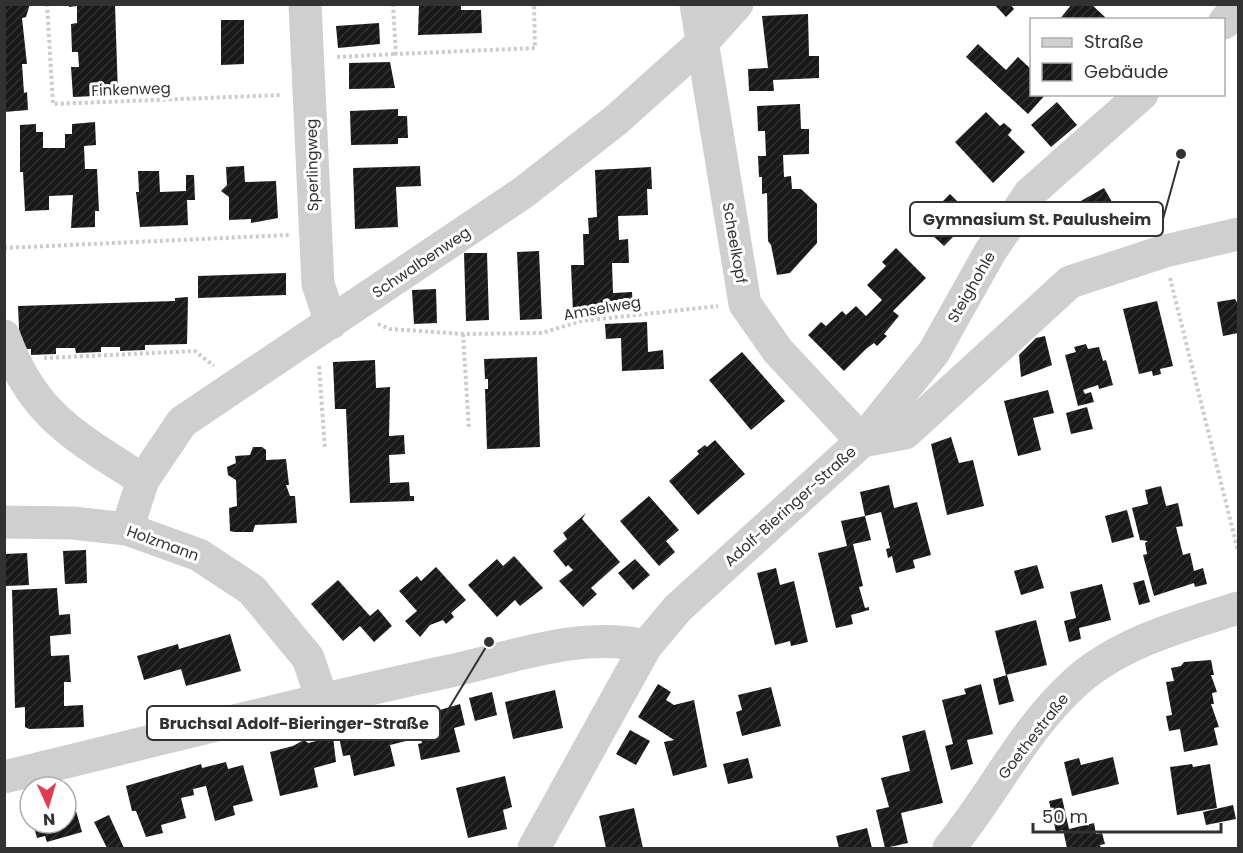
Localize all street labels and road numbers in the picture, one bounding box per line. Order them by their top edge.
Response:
street label: Finkenweg [91,77,171,101]
street label: Sperlingweg [301,118,323,212]
street label: Scheelkopf [718,201,752,285]
street label: Schwalbenweg [368,221,474,303]
street label: Steighohle [942,247,1000,327]
street label: Amselweg [562,291,642,325]
street label: Adolf-Bieringer-Straße [720,441,860,571]
street label: Holzmann [124,520,202,566]
street label: Goethestraße [993,689,1073,783]

